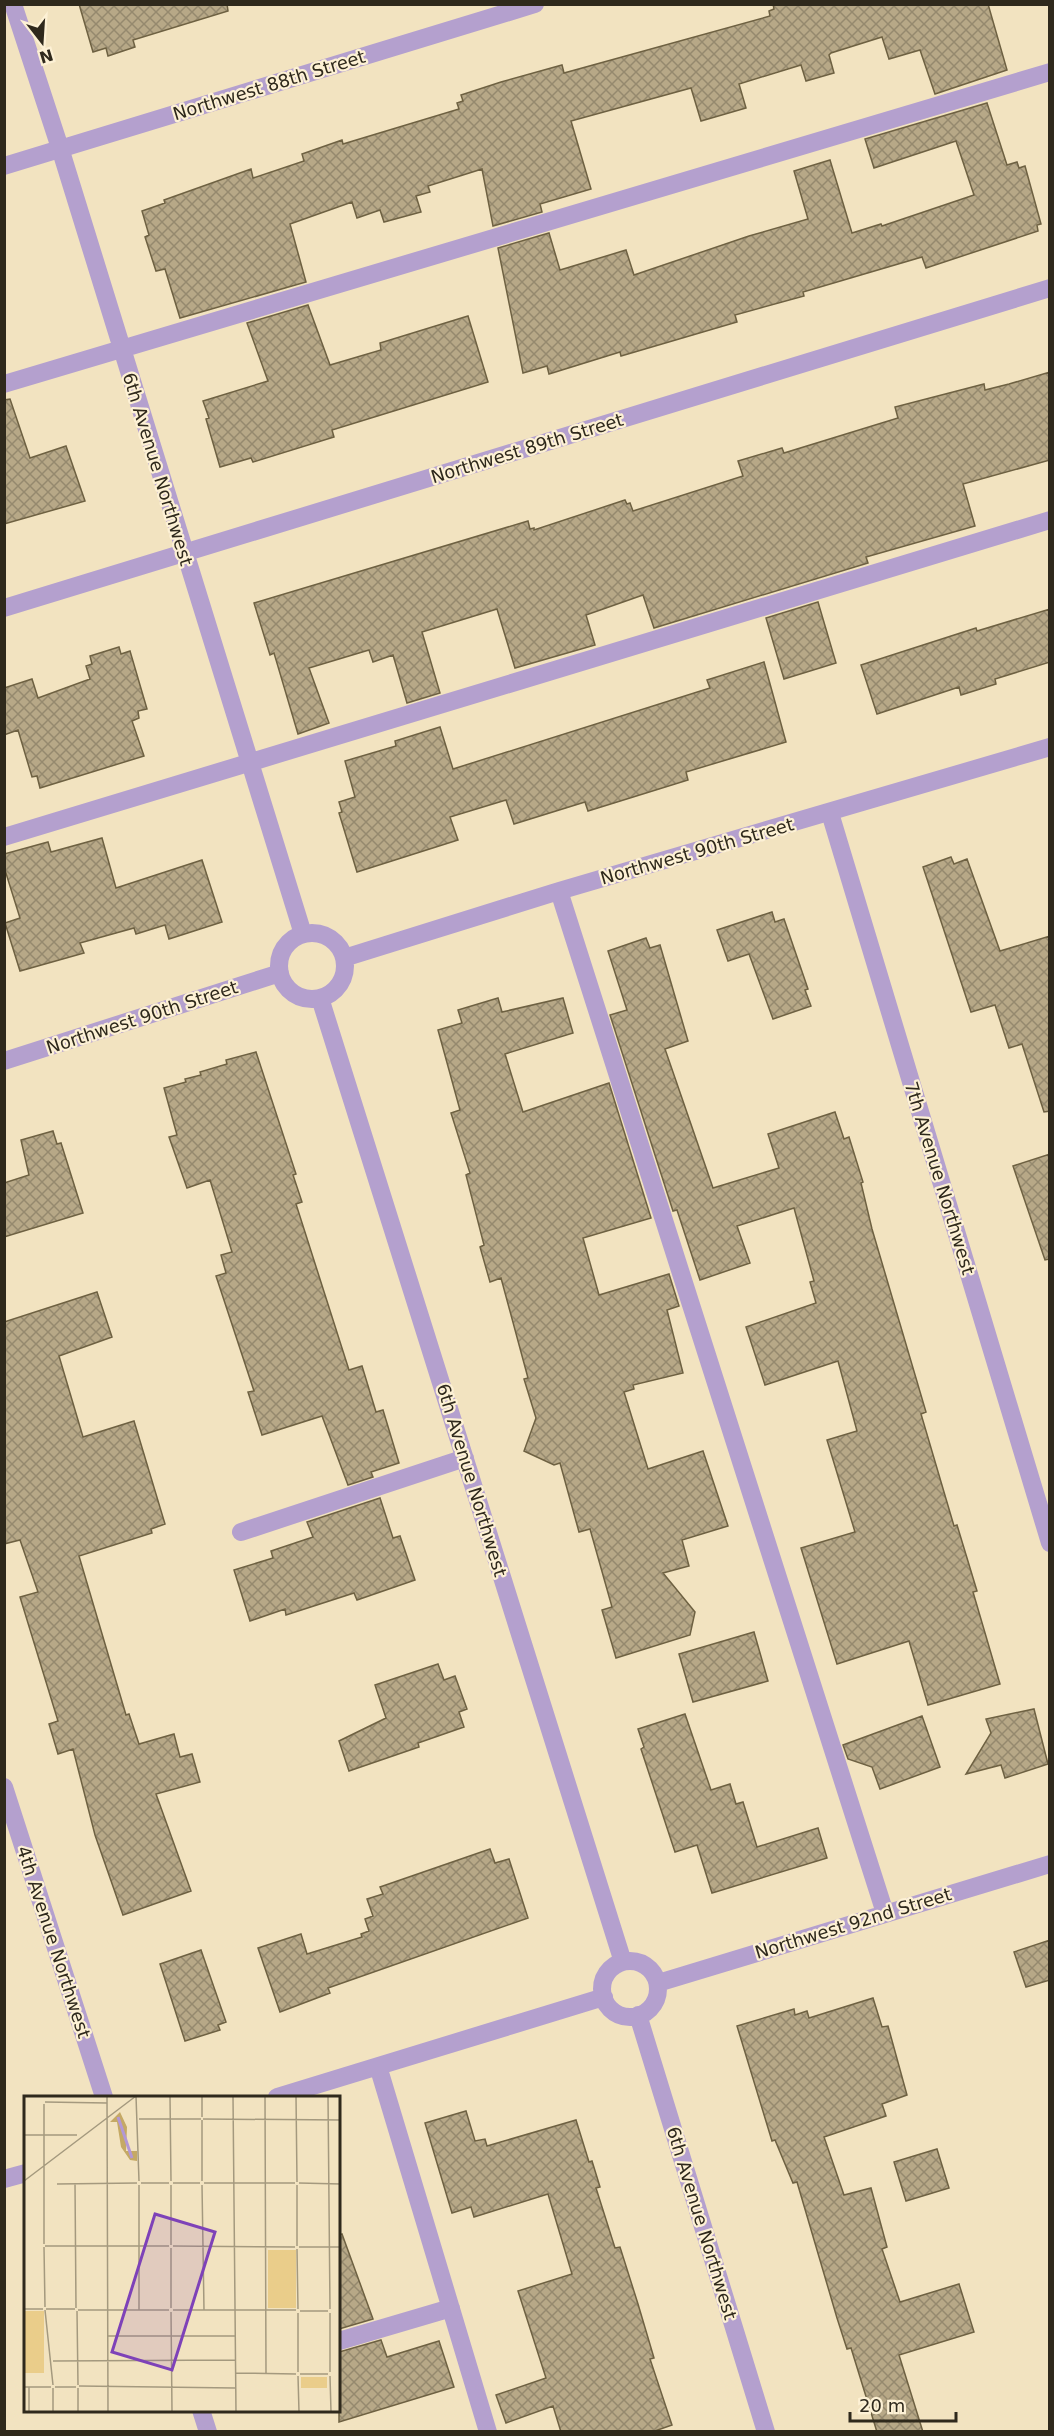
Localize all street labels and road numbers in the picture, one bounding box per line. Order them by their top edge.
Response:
street label: Northwest 88th Street [170,46,368,124]
street label: 6th Avenue Northwest [119,370,197,568]
street label: Northwest 89th Street [428,409,626,487]
street label: Northwest 90th Street [598,813,796,889]
street label: Northwest 90th Street [44,976,240,1058]
street label: 7th Avenue Northwest [901,1079,979,1277]
street label: 6th Avenue Northwest [433,1381,511,1579]
street label: 4th Avenue Northwest [13,1843,95,2041]
street label: Northwest 92nd Street [752,1883,954,1963]
street label: 6th Avenue Northwest [663,2124,741,2322]

